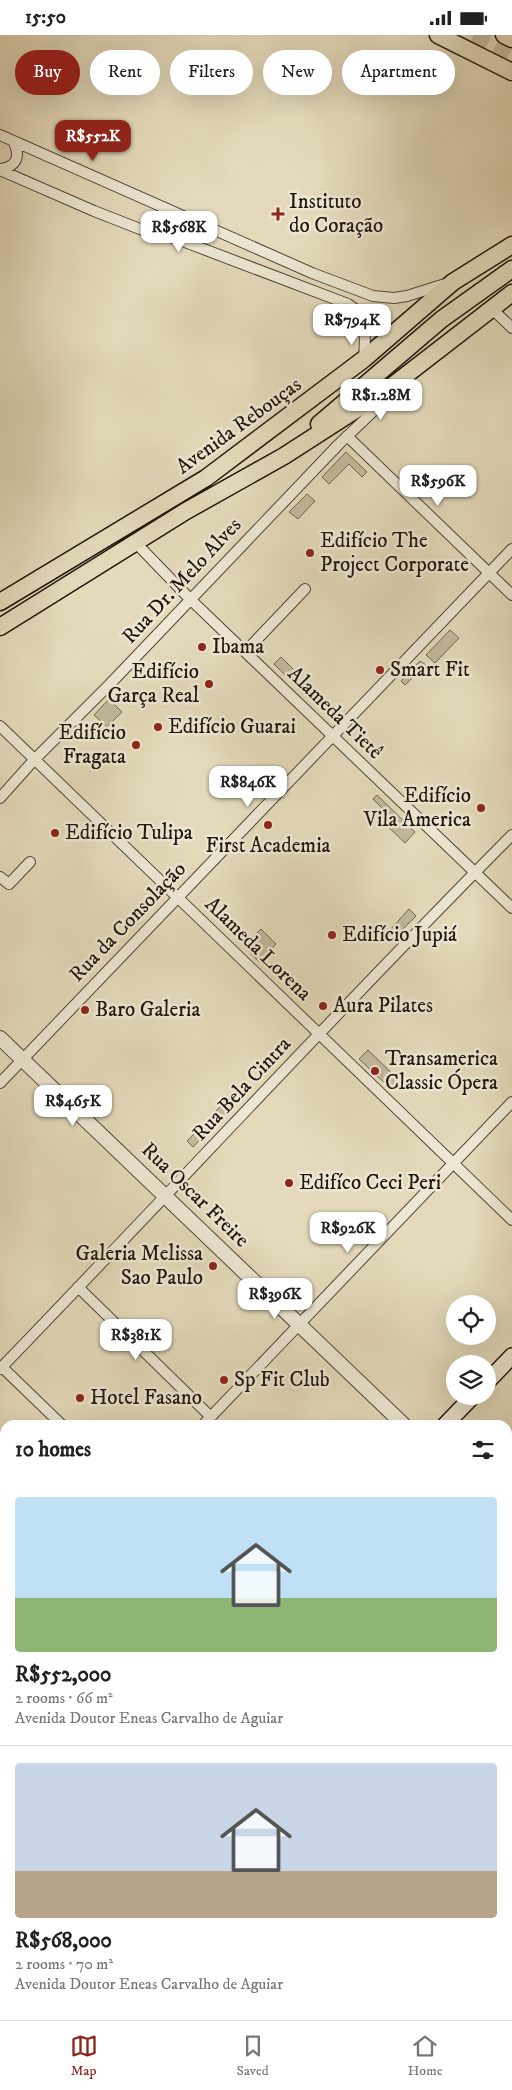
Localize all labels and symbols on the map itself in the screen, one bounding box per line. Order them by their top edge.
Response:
pin: R$552K [52,119,134,162]
place label: Instituto do Coração [289,189,383,239]
marker: Instituto do Coração [271,207,285,221]
pin: R$568K [138,211,220,253]
pin: R$794K [311,303,393,346]
street label: Avenida Rebouças [171,372,307,480]
pin: R$1.28M [335,379,427,421]
pin: R$596K [397,465,479,507]
street label: Rua Dr. Melo Alves [117,512,247,650]
place label: Edifício The Project Corporate [320,528,469,578]
marker: Edifício The Project Corporate [304,547,316,559]
place label: Ibama [212,634,264,660]
marker: Ibama [196,641,208,653]
place label: Smart Fit [390,657,470,683]
place label: Edifício Garça Real [107,659,200,709]
street label: Alameda Tietê [282,661,388,765]
marker: Smart Fit [374,664,386,676]
marker: Edifício Garça Real [203,678,215,690]
place label: Edifício Guarai [168,714,296,740]
place label: Edifício Fragata [58,720,126,770]
marker: Edifício Guarai [152,721,164,733]
marker: Edifício Fragata [130,739,142,751]
pin: R$846K [207,765,289,808]
place label: Edifício Vila America [363,783,471,833]
marker: Edifício Vila America [475,802,487,814]
marker: First Academia [262,819,274,831]
place label: Edifício Tulipa [65,820,193,846]
marker: Edifício Tulipa [49,827,61,839]
place label: First Academia [206,833,331,859]
street label: Rua da Consolação [64,856,192,988]
street label: Alameda Lorena [199,892,317,1007]
place label: Edifício Jupiá [342,922,457,948]
marker: Edifício Jupiá [326,929,338,941]
place label: Aura Pilates [333,993,433,1019]
place label: Baro Galeria [95,997,200,1023]
marker: Aura Pilates [317,1000,329,1012]
marker: Baro Galeria [79,1004,91,1016]
street label: Rua Bela Cintra [187,1031,297,1146]
place label: Transamerica Classic Ópera [385,1046,498,1096]
marker: Transamerica Classic Ópera [369,1065,381,1077]
pin: R$465K [32,1085,114,1127]
street label: Rua Oscar Freire [136,1137,255,1253]
place label: Edifíco Ceci Peri [299,1170,441,1196]
marker: Edifíco Ceci Peri [283,1177,295,1189]
pin: R$926K [307,1211,389,1254]
place label: Galeria Melissa Sao Paulo [76,1241,203,1291]
marker: Galeria Melissa Sao Paulo [207,1260,219,1272]
pin: R$396K [234,1277,316,1320]
pin: R$381K [95,1319,177,1361]
place label: Sp Fit Club [234,1367,330,1393]
marker: Sp Fit Club [218,1374,230,1386]
place label: Hotel Fasano [90,1385,202,1411]
marker: Hotel Fasano [74,1392,86,1404]

